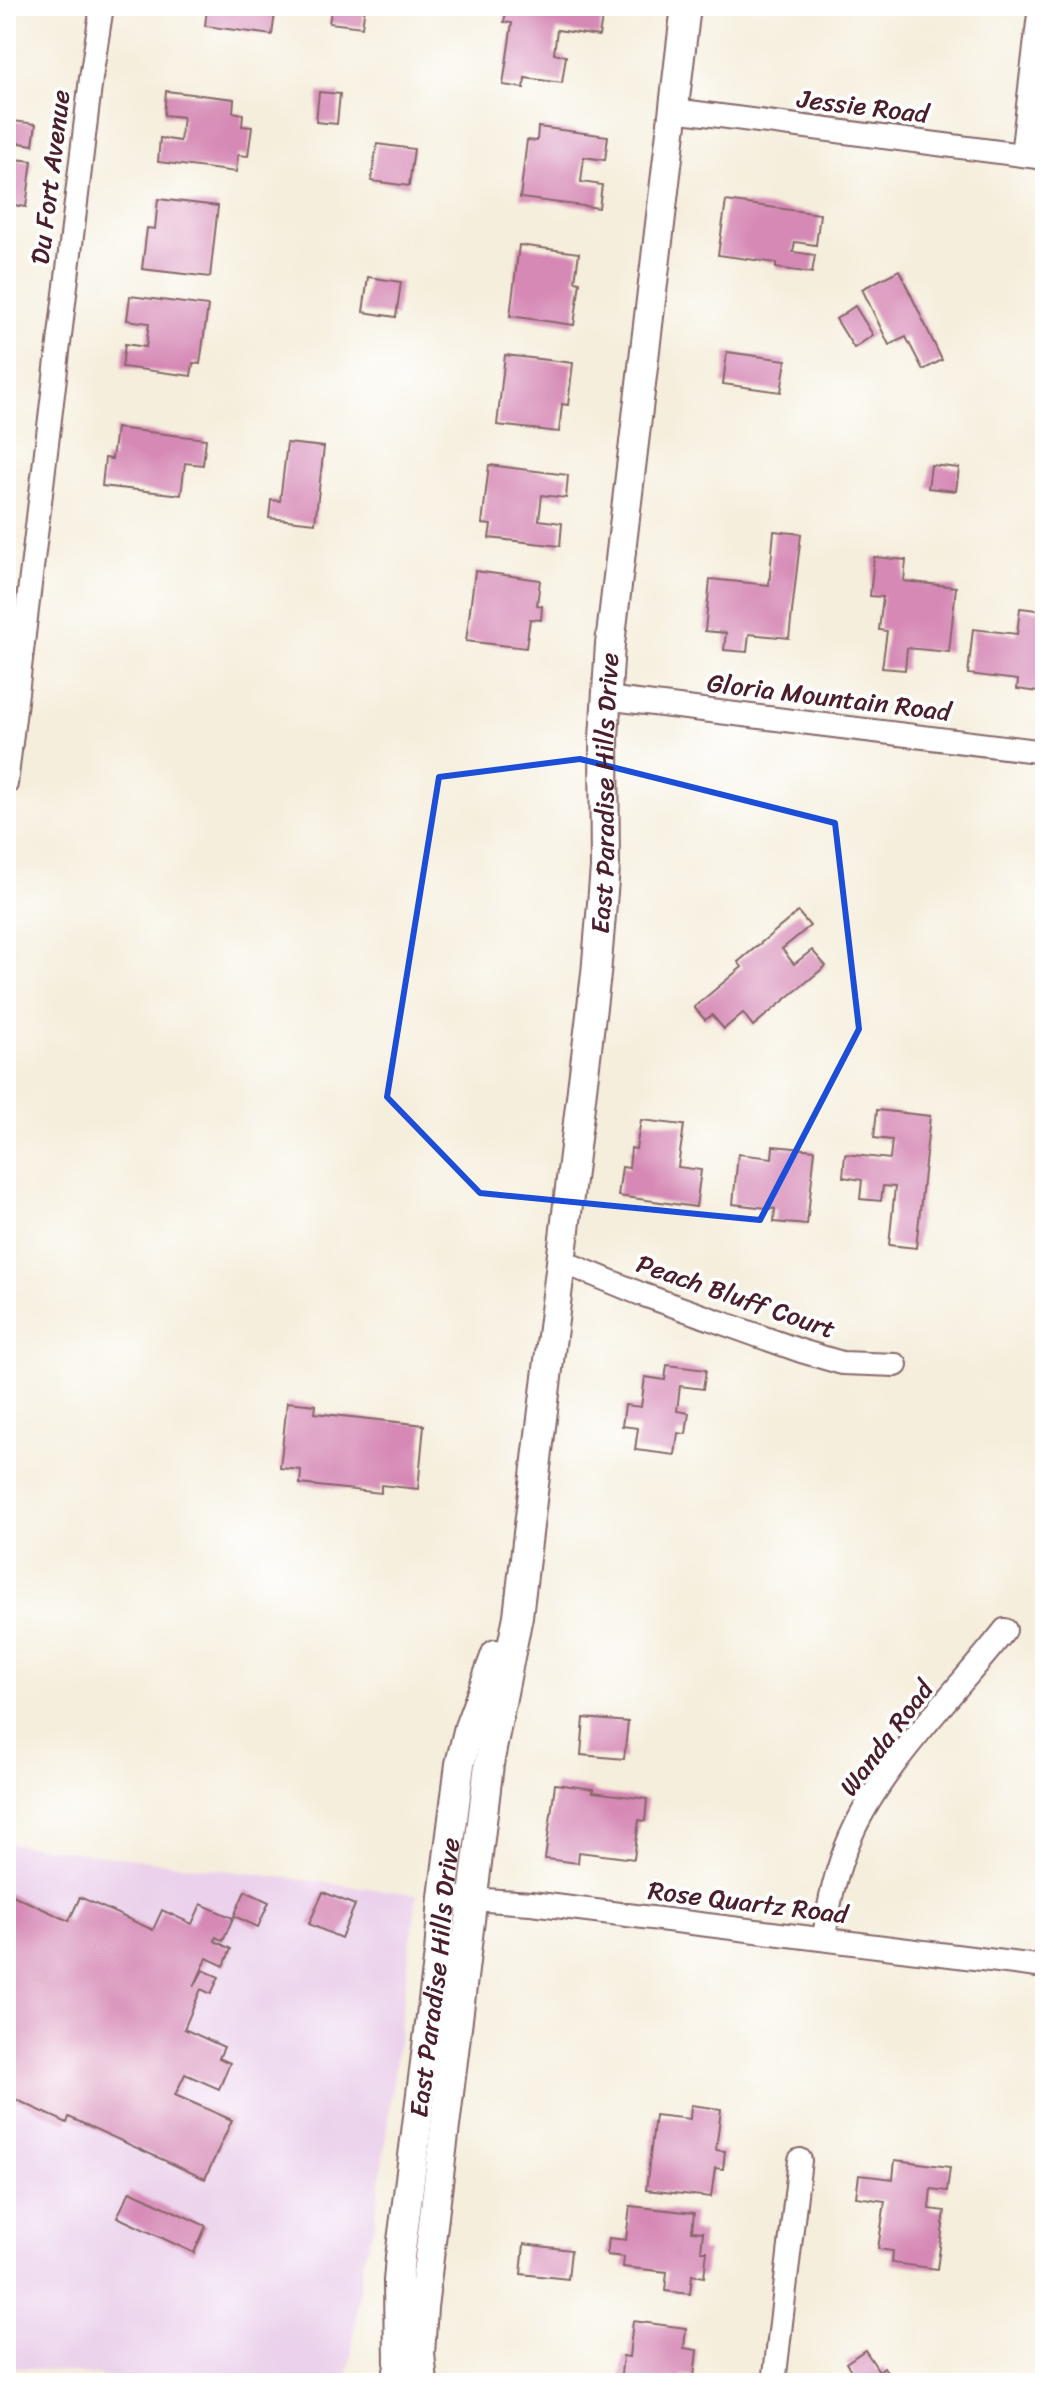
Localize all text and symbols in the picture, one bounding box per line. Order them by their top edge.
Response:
street label: Jessie Road [794,75,933,137]
street label: Du Fort Avenue [16,87,84,267]
street label: East Paradise Hills Drive [577,651,632,936]
street label: Gloria Mountain Road [705,659,956,735]
street label: Peach Bluff Court [630,1240,842,1352]
street label: Wanda Road [827,1668,947,1806]
street label: East Paradise Hills Drive [395,1835,473,2120]
street label: Rose Quartz Road [645,1867,853,1937]

